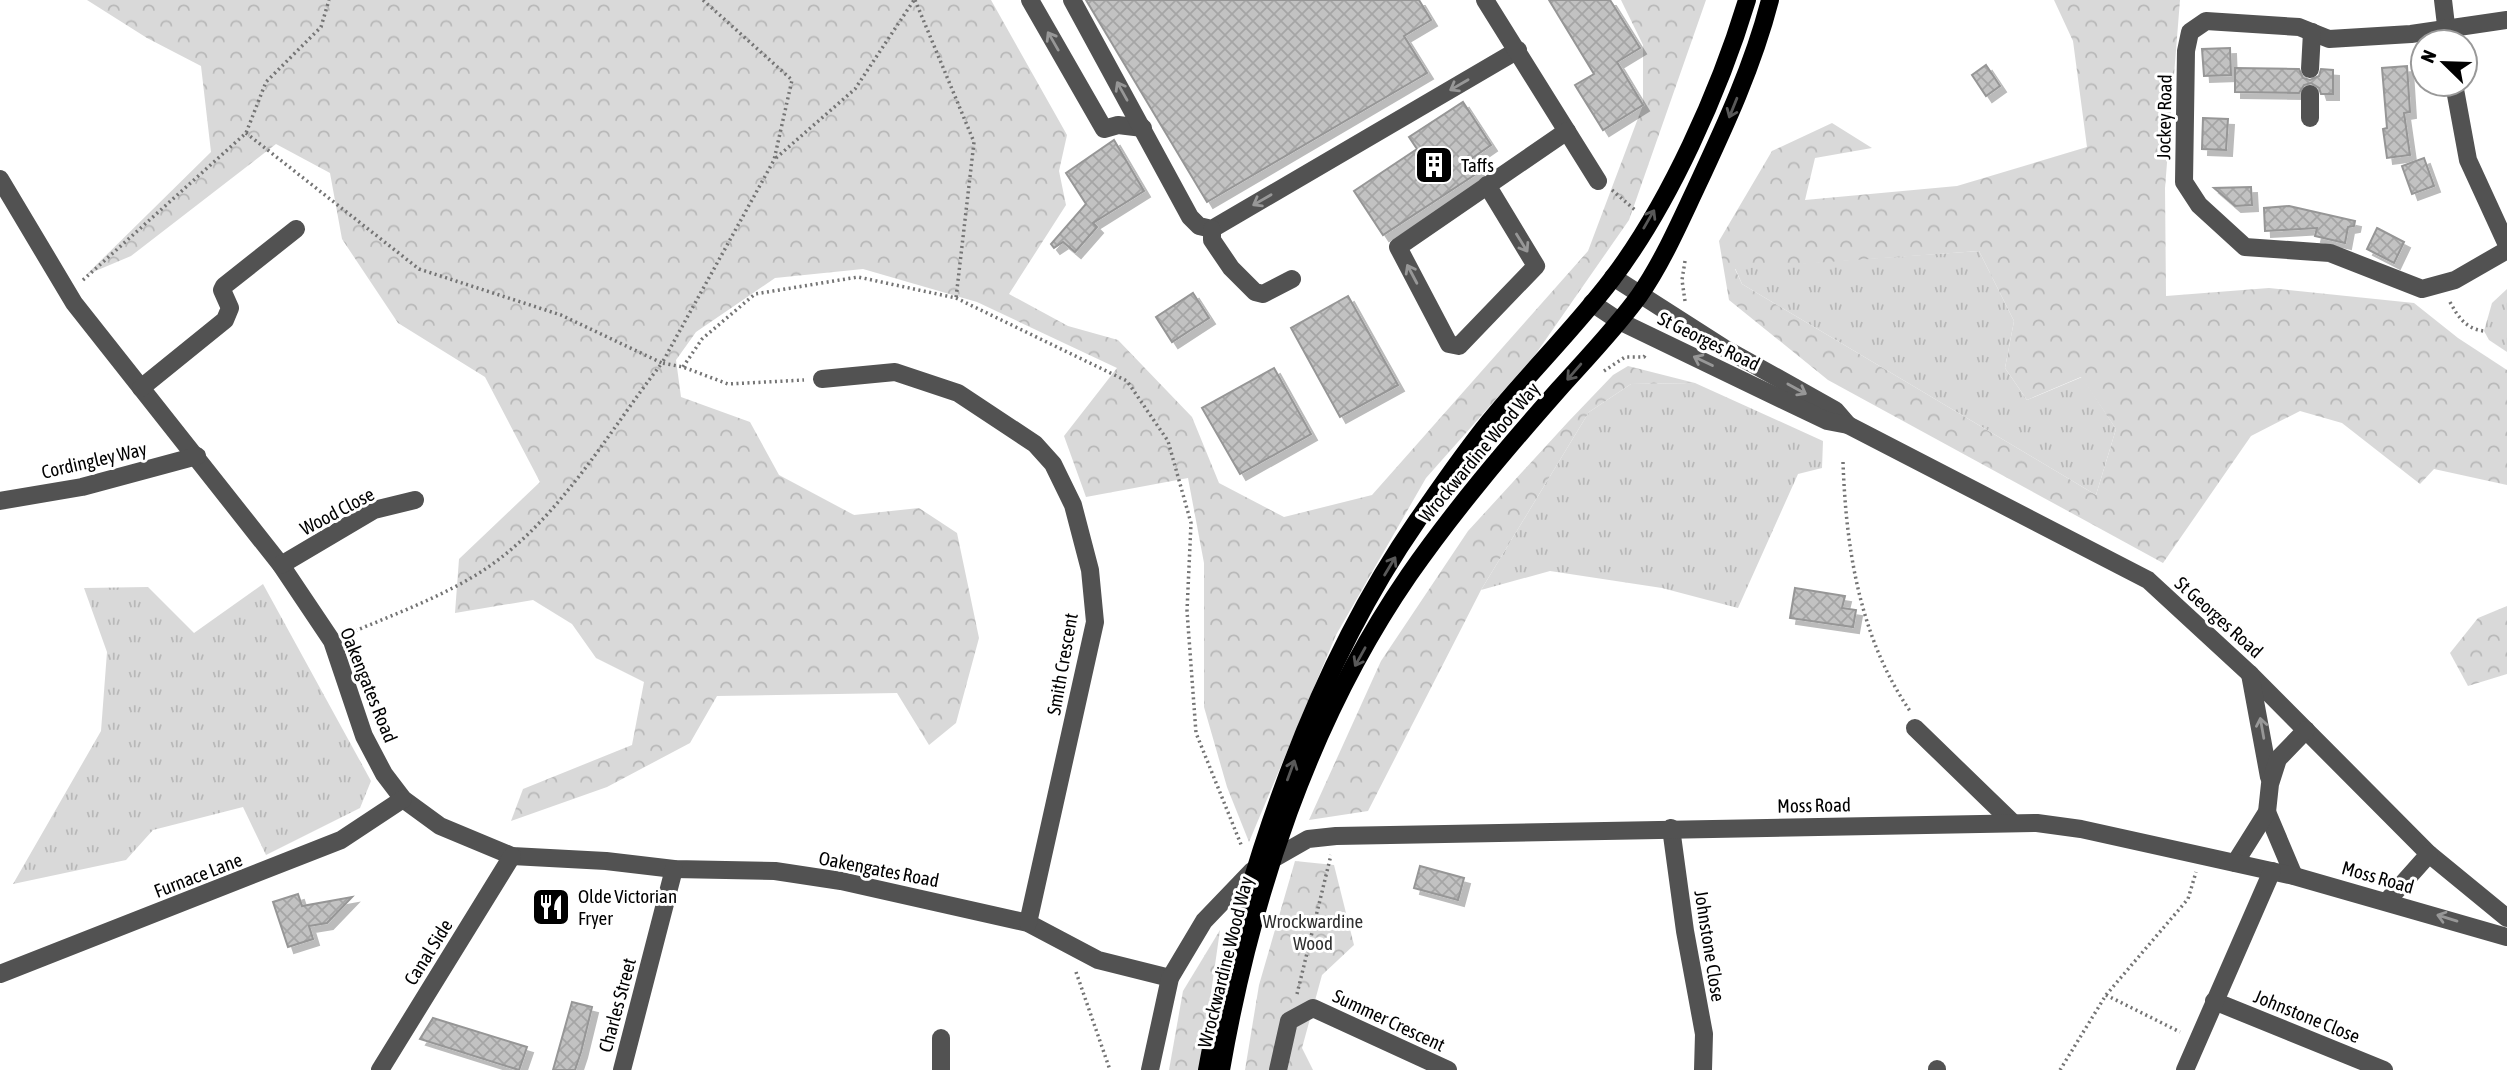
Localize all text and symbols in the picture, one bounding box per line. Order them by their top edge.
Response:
north arrow [2409,28,2479,98]
one-way arrow [1046,31,1060,51]
text: N [2416,47,2441,66]
street label: Jockey Road [2152,74,2176,160]
one-way arrow [1449,78,1469,92]
one-way arrow [1115,81,1129,101]
one-way arrow [1725,97,1738,118]
building icon: Taffs [1413,144,1455,186]
place label: Taffs [1461,154,1494,176]
one-way arrow [1253,193,1273,207]
one-way arrow [1643,209,1656,230]
one-way arrow [1516,233,1530,253]
one-way arrow [1404,264,1418,284]
street label: St Georges Road [1654,307,1764,375]
one-way arrow [1693,354,1714,368]
one-way arrow [1566,363,1582,381]
street label: Wrockwardine Wood Way [1414,378,1544,526]
one-way arrow [1786,383,1807,396]
street label: Cordingley Way [39,437,149,483]
street label: Wood Close [296,482,378,540]
one-way arrow [1383,557,1397,577]
street label: St Georges Road [2171,572,2267,662]
street label: Smith Crescent [1042,611,1082,717]
street label: Oakengates Road [336,624,402,746]
one-way arrow [1353,646,1367,666]
one-way arrow [2255,717,2268,740]
one-way arrow [1285,760,1298,782]
street label: Moss Road [1777,793,1851,817]
street label: Oakengates Road [817,847,941,891]
street label: Furnace Lane [151,848,245,902]
street label: Moss Road [2339,856,2417,898]
street label: Wrockwardine Wood Way [1193,874,1257,1050]
place label: Olde Victorian Fryer [578,885,677,929]
restaurant icon: Olde Victorian Fryer [530,886,572,928]
street label: Johnstone Close [1690,889,1730,1003]
park label: Wrockwardine Wood [1263,910,1363,954]
one-way arrow [2437,911,2459,924]
street label: Canal Side [399,915,457,989]
street label: Charles Street [594,955,640,1055]
street label: Summer Crescent [1329,984,1449,1056]
street label: Johnstone Close [2251,985,2363,1047]

